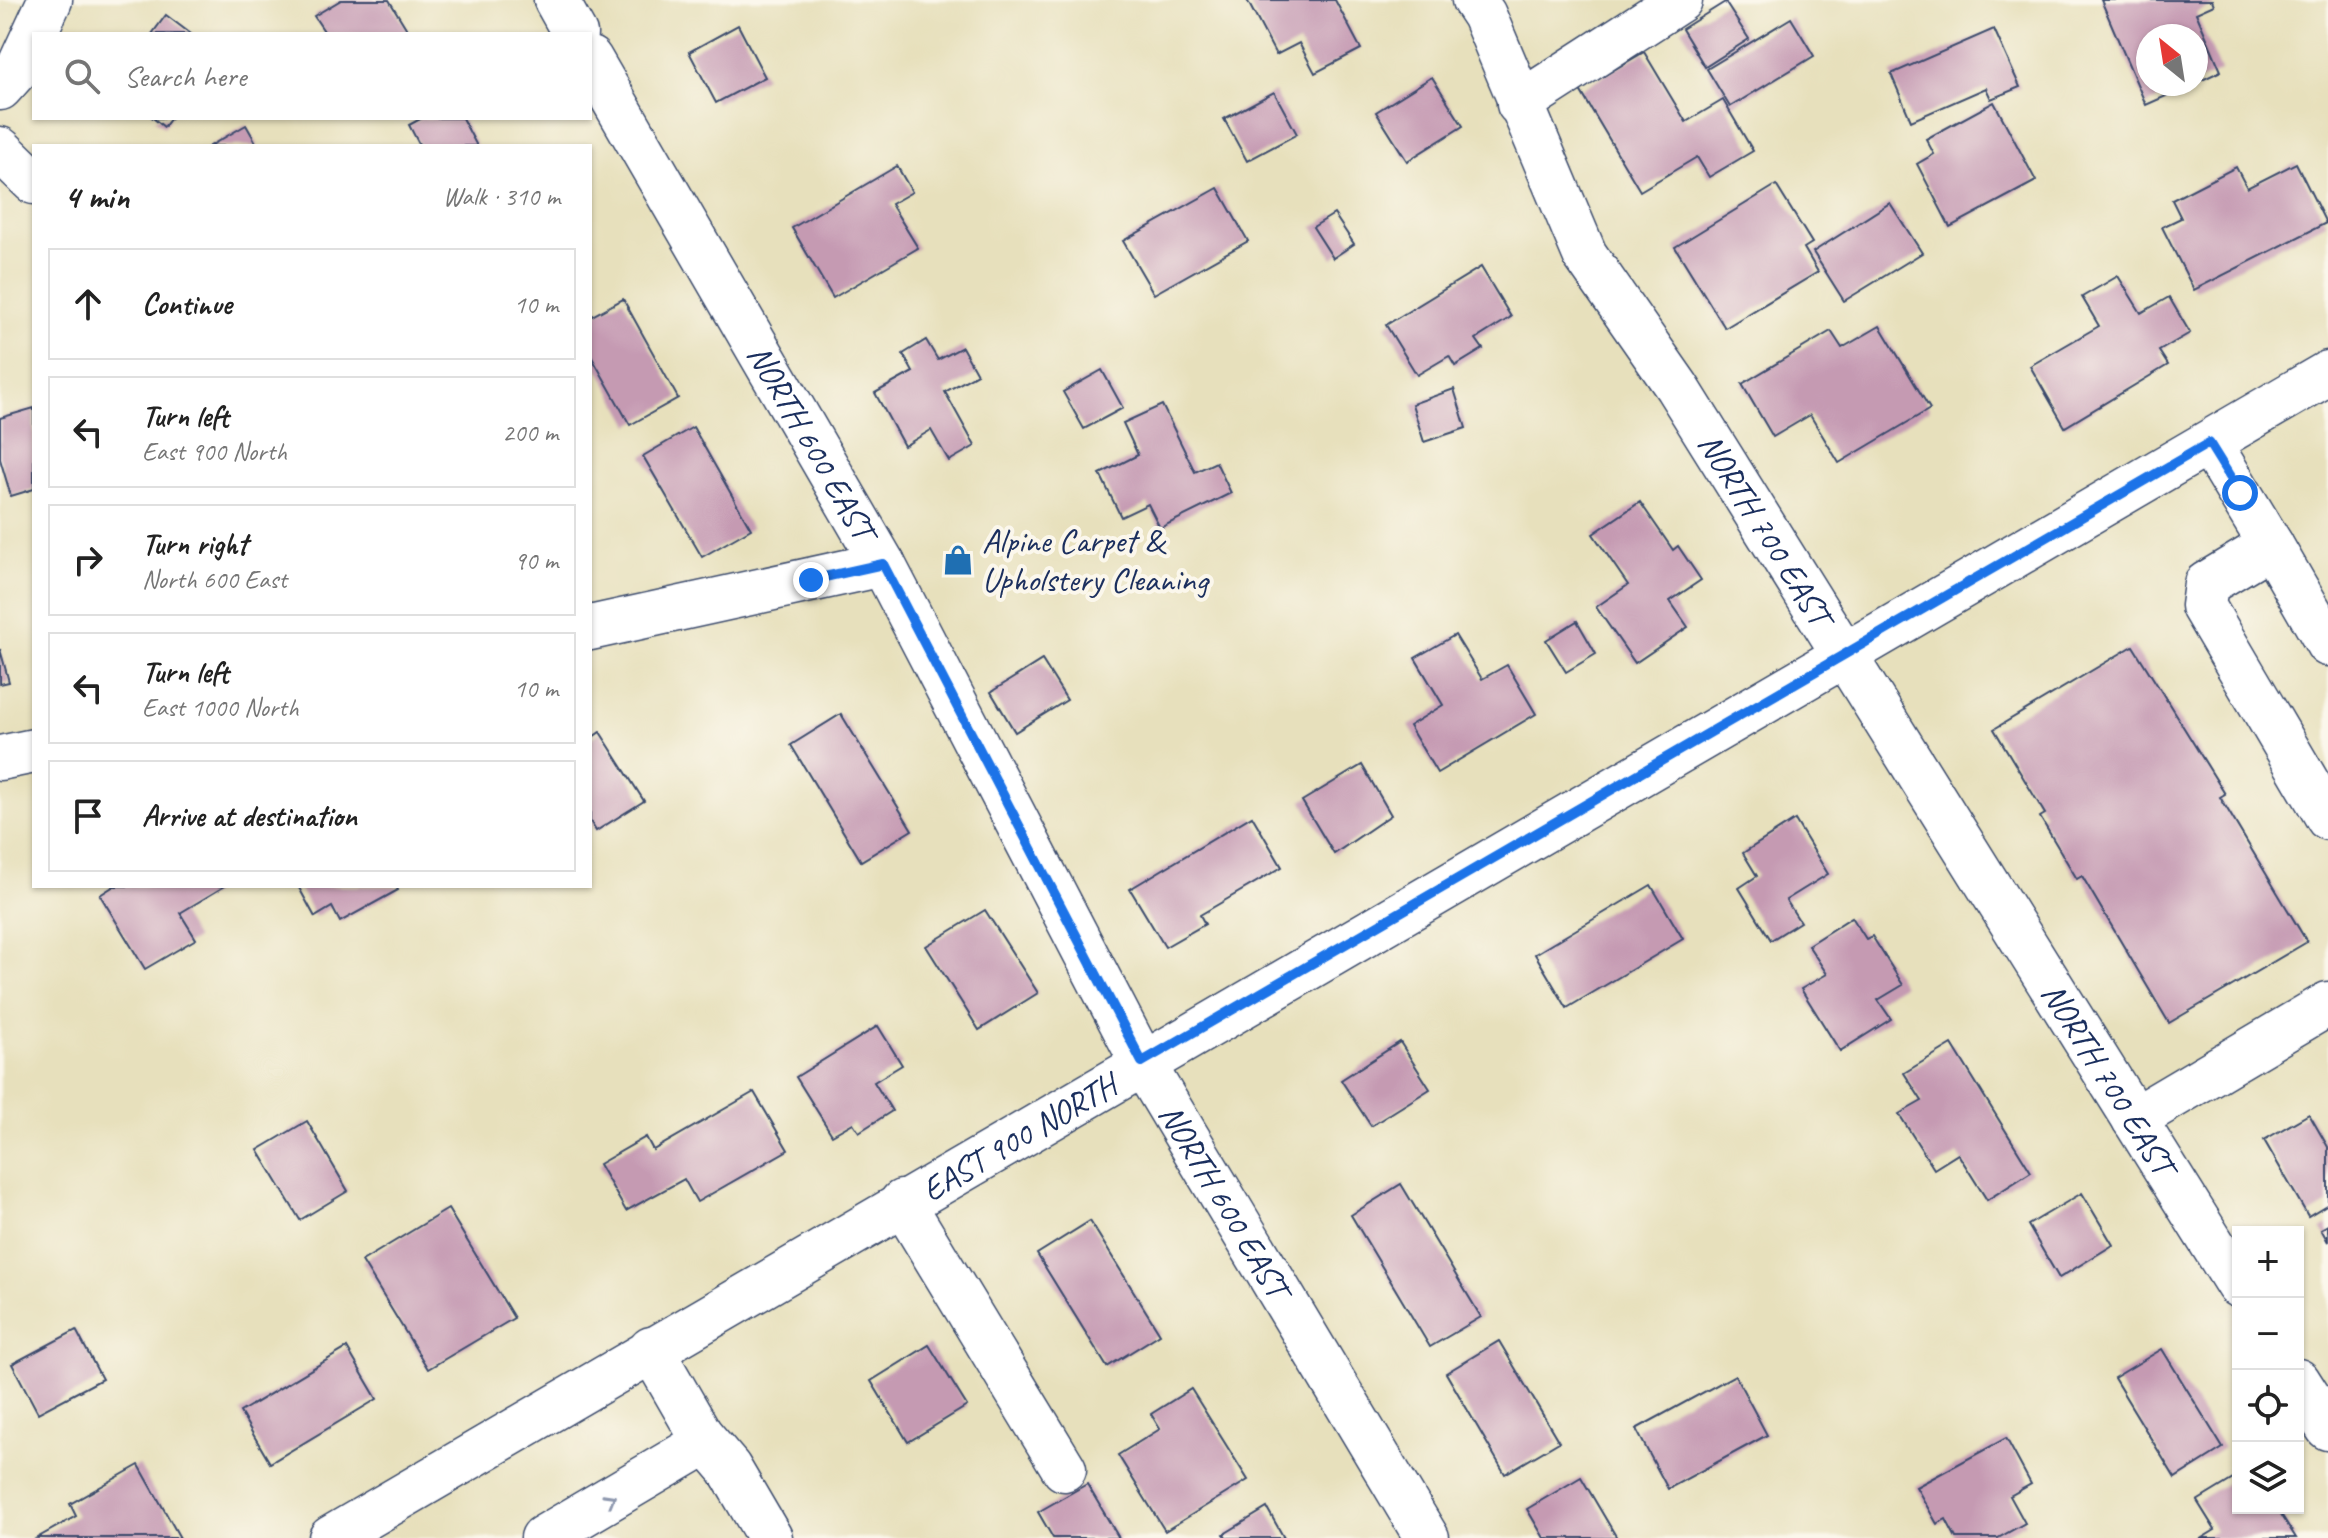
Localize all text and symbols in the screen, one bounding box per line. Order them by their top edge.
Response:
north arrow [2136,24,2208,96]
search box [32,32,592,120]
icon: search [60,54,104,98]
text: Search here [124,57,246,95]
text: 4 min [64,175,129,218]
text: Walk · 310 m [443,180,560,213]
icon: ahead [66,282,110,326]
text: Continue [142,285,232,323]
text: 10 m [514,288,558,321]
street label: NORTH 600 EAST [739,336,889,554]
text: Turn left [142,397,229,435]
icon: left [66,410,110,454]
text: 200 m [502,416,558,449]
street label: NORTH 700 EAST [1689,425,1846,639]
text: East 900 North [142,435,287,468]
route start [2222,475,2258,511]
place label: Alpine Carpet & Upholstery Cleaning [982,519,1210,601]
text: Turn right [142,525,247,563]
icon: right [66,538,110,582]
shop icon: Alpine Carpet & Upholstery Cleaning [941,543,975,577]
text: 90 m [514,544,558,577]
route end [793,562,829,598]
text: North 600 East [142,563,287,596]
text: Turn left [142,653,229,691]
icon: left [66,666,110,710]
text: 10 m [514,672,558,705]
text: East 1000 North [142,691,299,724]
icon: arrive [66,794,110,838]
text: Arrive at destination [142,797,357,835]
street label: NORTH 700 EAST [2033,974,2189,1189]
street label: EAST 900 NORTH [914,1061,1129,1210]
street label: NORTH 600 EAST [1150,1095,1303,1312]
map controls [2232,1226,2304,1514]
button: + [2232,1226,2304,1298]
button: − [2232,1298,2304,1370]
button: locate [2232,1370,2304,1442]
button: layers [2232,1442,2304,1514]
one-way arrow [601,1493,616,1509]

